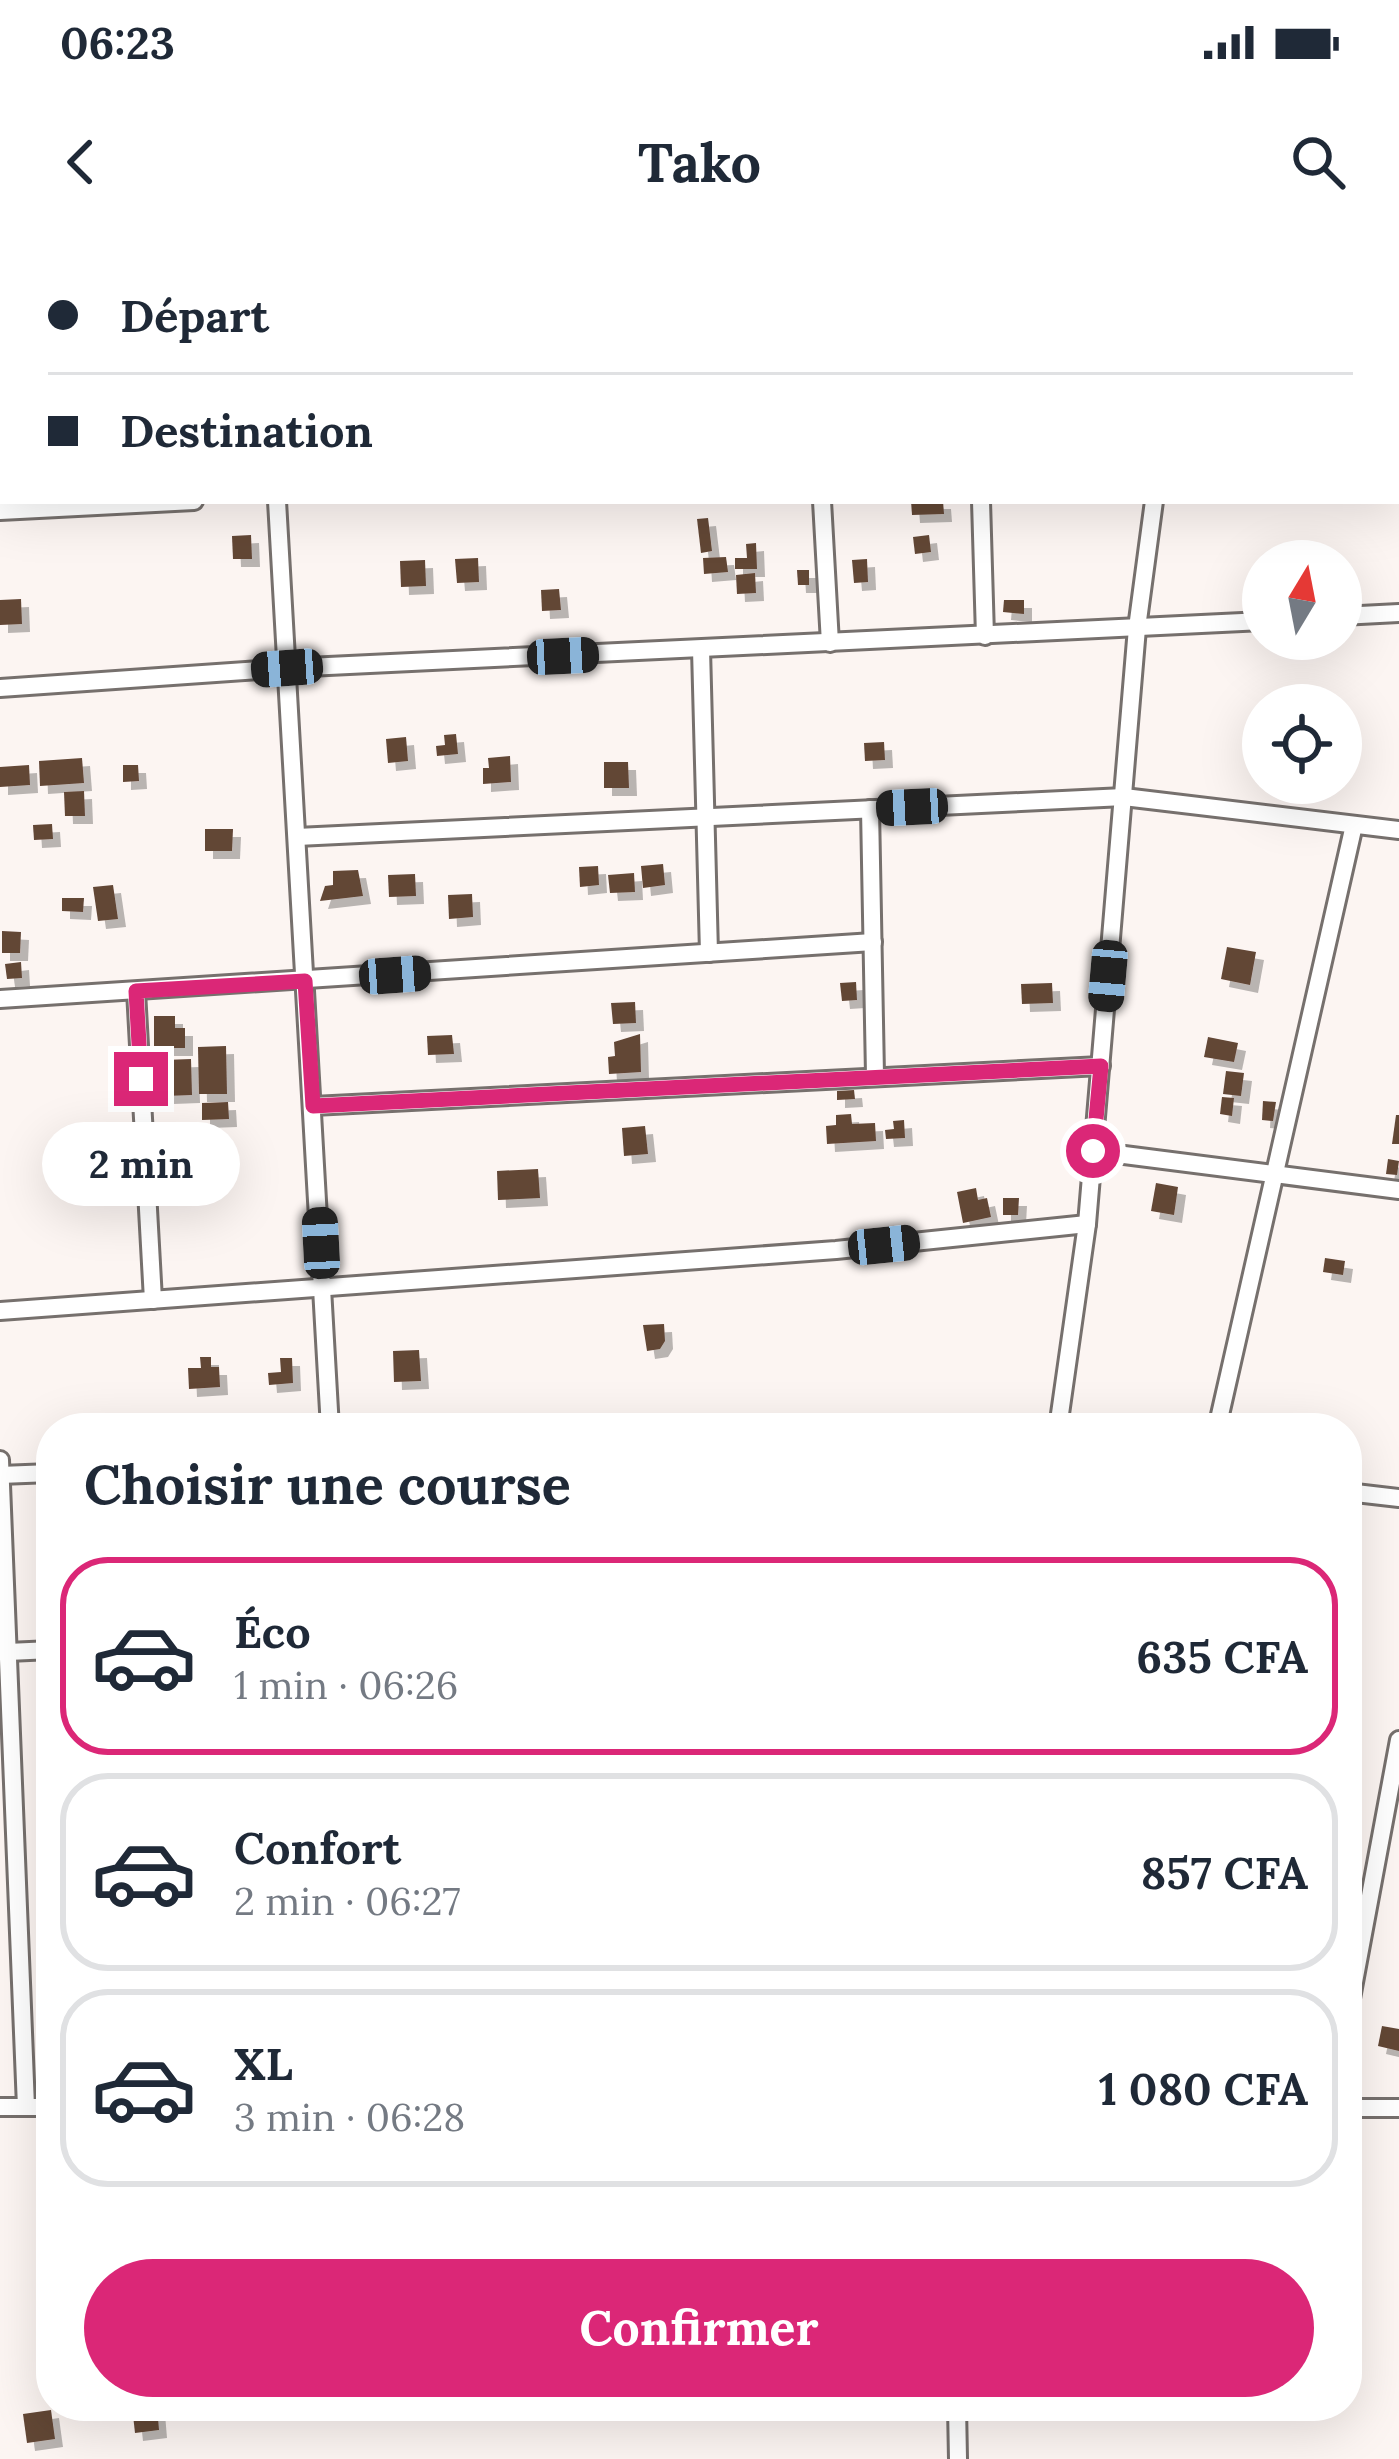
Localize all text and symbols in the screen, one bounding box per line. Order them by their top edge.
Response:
text: 06:23 [60,14,175,71]
text: Tako [638,128,761,197]
icon: back [48,129,114,195]
icon: search [1285,129,1351,195]
text: Départ [120,287,269,344]
text: Destination [120,402,373,459]
north arrow [1242,540,1362,660]
map controls [1242,540,1362,804]
car [526,636,600,676]
car [250,648,324,688]
button: locate [1242,684,1362,804]
car [875,787,949,827]
car [1087,939,1129,1013]
car [358,955,432,995]
route end [114,1052,168,1106]
callout: 2 min [42,1121,240,1205]
route start [1066,1124,1120,1178]
text: 2 min [89,1139,193,1189]
car [301,1206,341,1280]
car [846,1223,922,1267]
text: Choisir une course [84,1450,571,1519]
icon: car [90,1602,198,1710]
text: Éco [234,1603,311,1660]
text: 635 CFA [1136,1628,1308,1685]
text: 1 min · 06:26 [234,1660,458,1710]
icon: car [90,1818,198,1926]
text: Confort [234,1819,401,1876]
text: 857 CFA [1141,1844,1308,1901]
text: 2 min · 06:27 [234,1876,460,1926]
icon: car [90,2034,198,2142]
text: XL [234,2035,293,2092]
text: 1 080 CFA [1099,2060,1308,2117]
text: 3 min · 06:28 [234,2092,465,2142]
button: Confirmer [84,2259,1314,2397]

